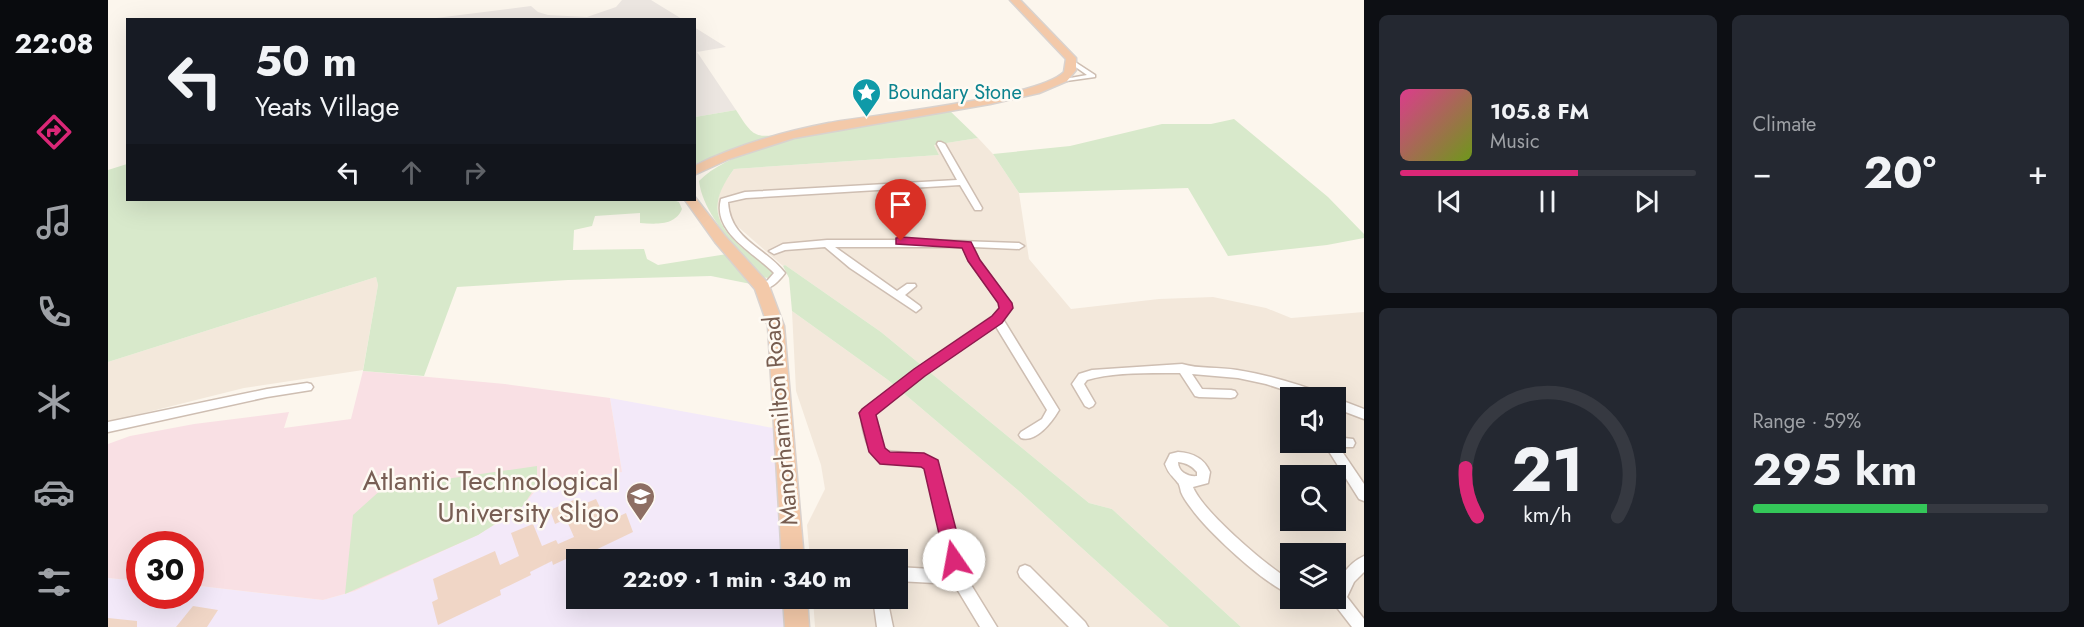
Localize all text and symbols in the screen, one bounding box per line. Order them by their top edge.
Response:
text: 22:08 [15,24,93,63]
text: 50 m [255,31,357,92]
icon: left [156,42,234,120]
place icon: Boundary Stone [851,76,883,118]
place label: Boundary Stone [888,78,1022,107]
text: Yeats Village [255,87,399,126]
text: 105.8 FM [1490,95,1589,127]
text: Climate [1753,110,1816,139]
icon: directions [33,111,75,153]
text: Music [1490,127,1540,156]
text: 20° [1864,140,1936,205]
text: − [1753,149,1772,196]
text: + [2028,149,2048,196]
icon: left [332,156,365,189]
icon: ahead [395,156,428,189]
icon: right [458,156,491,189]
pin [875,179,926,241]
icon: previous [1433,185,1466,218]
icon: pause [1531,185,1564,218]
icon: next [1630,185,1663,218]
icon: arrive [884,188,917,221]
icon: music [33,201,75,243]
icon: phone [33,291,75,333]
street label: Manorhamilton Road [753,315,807,527]
icon: climate [33,381,75,423]
map controls [1280,387,1346,609]
button: sound [1280,387,1346,453]
text: Range · 59% [1753,407,1861,436]
text: 21 [1511,424,1584,514]
text: 295 km [1753,437,1918,502]
place label: Atlantic Technological University Sligo [362,460,619,533]
button: search [1280,465,1346,531]
icon: car [33,471,75,513]
school or university icon: Atlantic Technological University Sligo [624,480,656,522]
text: km/h [1524,499,1572,530]
position arrow [922,528,986,592]
speed limit sign: 30 [126,531,204,609]
button: layers [1280,543,1346,609]
icon: filters [33,561,75,603]
text: 22:09 · 1 min · 340 m [623,563,851,595]

